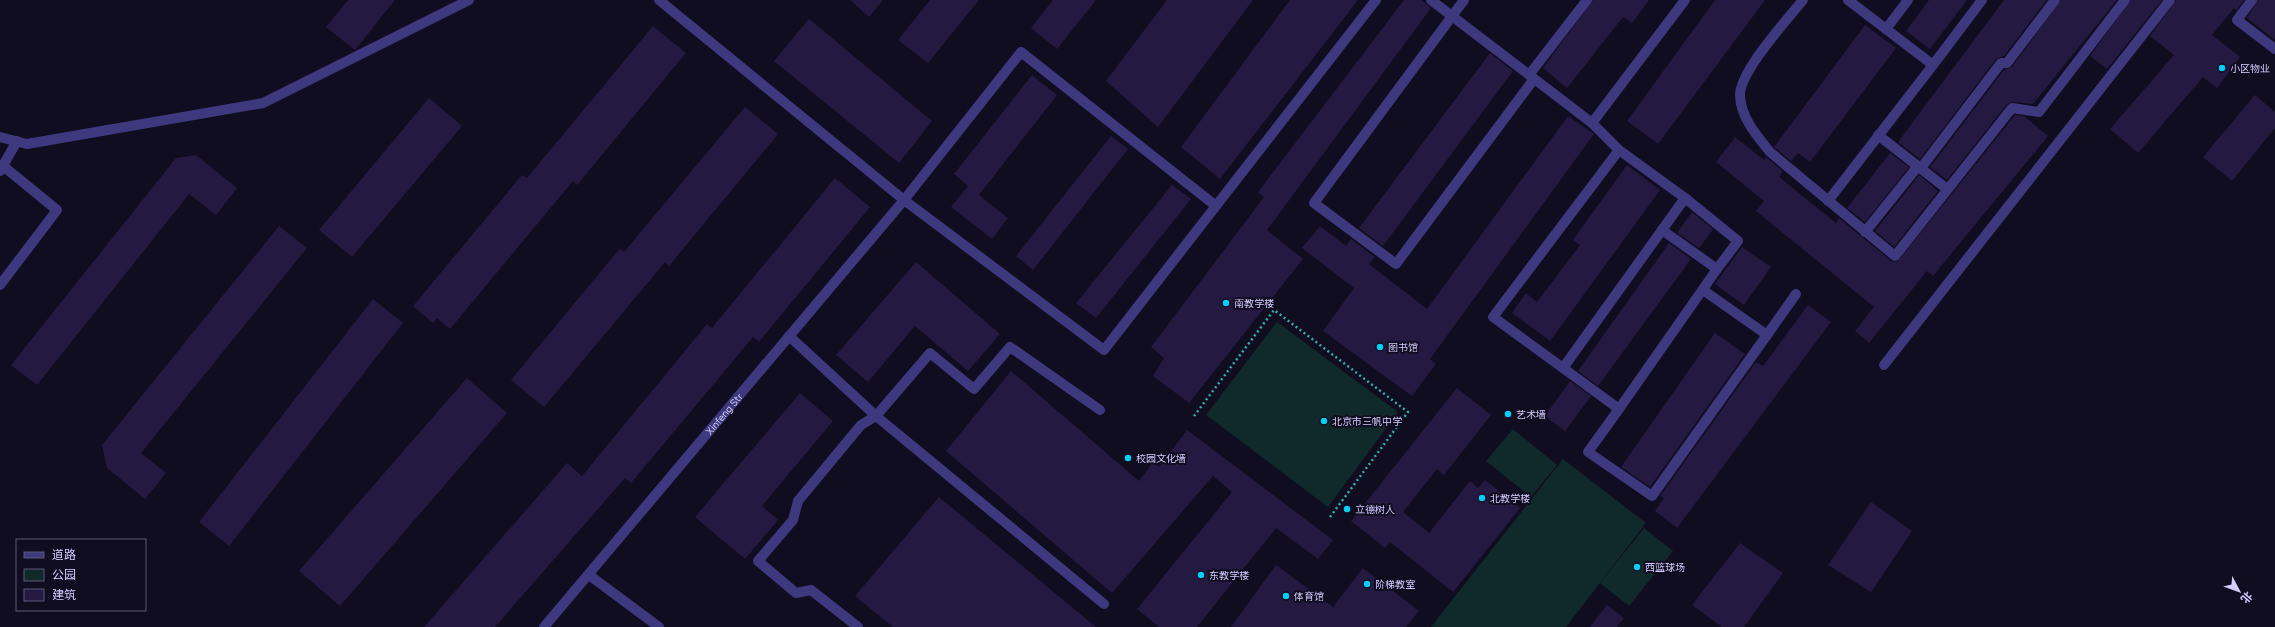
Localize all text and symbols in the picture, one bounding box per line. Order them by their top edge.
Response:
place label: 小区物业 [2230,62,2270,75]
marker: 小区物业 [2217,63,2227,73]
place label: 南教学楼 [1234,297,1274,310]
marker: 南教学楼 [1221,298,1231,308]
place label: 图书馆 [1388,341,1418,354]
marker: 图书馆 [1375,342,1385,352]
street label: Xinfeng Str [703,390,746,437]
place label: 艺术墙 [1516,408,1546,421]
marker: 艺术墙 [1503,409,1513,419]
place label: 北京市三帆中学 [1332,415,1402,428]
marker: 北京市三帆中学 [1319,416,1329,426]
place label: 校园文化墙 [1136,452,1186,465]
marker: 校园文化墙 [1123,453,1133,463]
place label: 北教学楼 [1490,492,1530,505]
marker: 北教学楼 [1477,493,1487,503]
place label: 立德树人 [1355,503,1395,516]
marker: 立德树人 [1342,504,1352,514]
legend [16,539,146,611]
text: 道路 [52,548,76,562]
place label: 西篮球场 [1645,561,1685,574]
marker: 西篮球场 [1632,562,1642,572]
text: 公园 [52,568,76,582]
place label: 东教学楼 [1209,569,1249,582]
marker: 东教学楼 [1196,570,1206,580]
north arrow [2219,571,2259,611]
place label: 阶梯教室 [1375,578,1415,591]
marker: 阶梯教室 [1362,579,1372,589]
text: 建筑 [52,588,76,602]
text: 北 [2238,589,2255,606]
place label: 体育馆 [1294,590,1324,603]
marker: 体育馆 [1281,591,1291,601]

